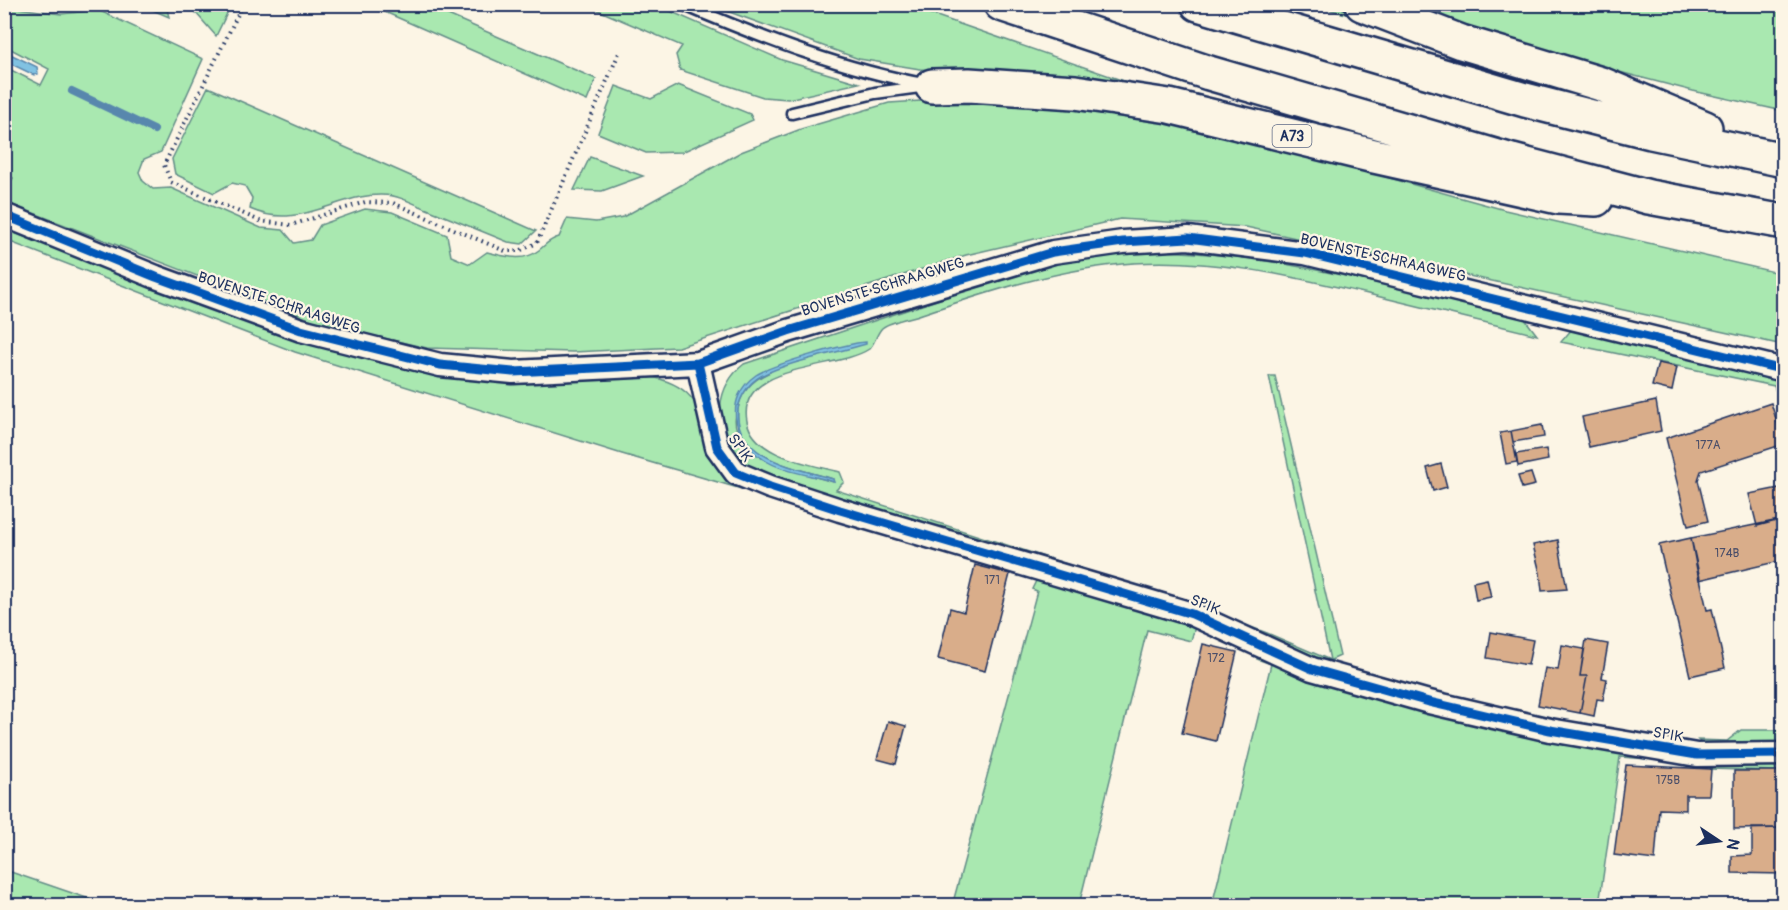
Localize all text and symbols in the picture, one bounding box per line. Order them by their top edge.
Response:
road number: A73 [1272,125,1312,147]
street label: BOVENSTE SCHRAAGWEG [1298,230,1468,286]
street label: BOVENSTE SCHRAAGWEG [799,253,967,321]
street label: BOVENSTE SCHRAAGWEG [195,268,363,338]
street label: SPIK [724,430,756,466]
house number: 177A [1695,438,1721,453]
house number: 174B [1715,546,1740,561]
house number: 171 [984,573,1000,588]
street label: SPIK [1187,591,1223,619]
house number: 172 [1207,651,1225,666]
street label: SPIK [1651,723,1685,747]
house number: 175B [1656,773,1680,788]
north arrow [1689,811,1749,871]
text: N [1722,837,1744,852]

